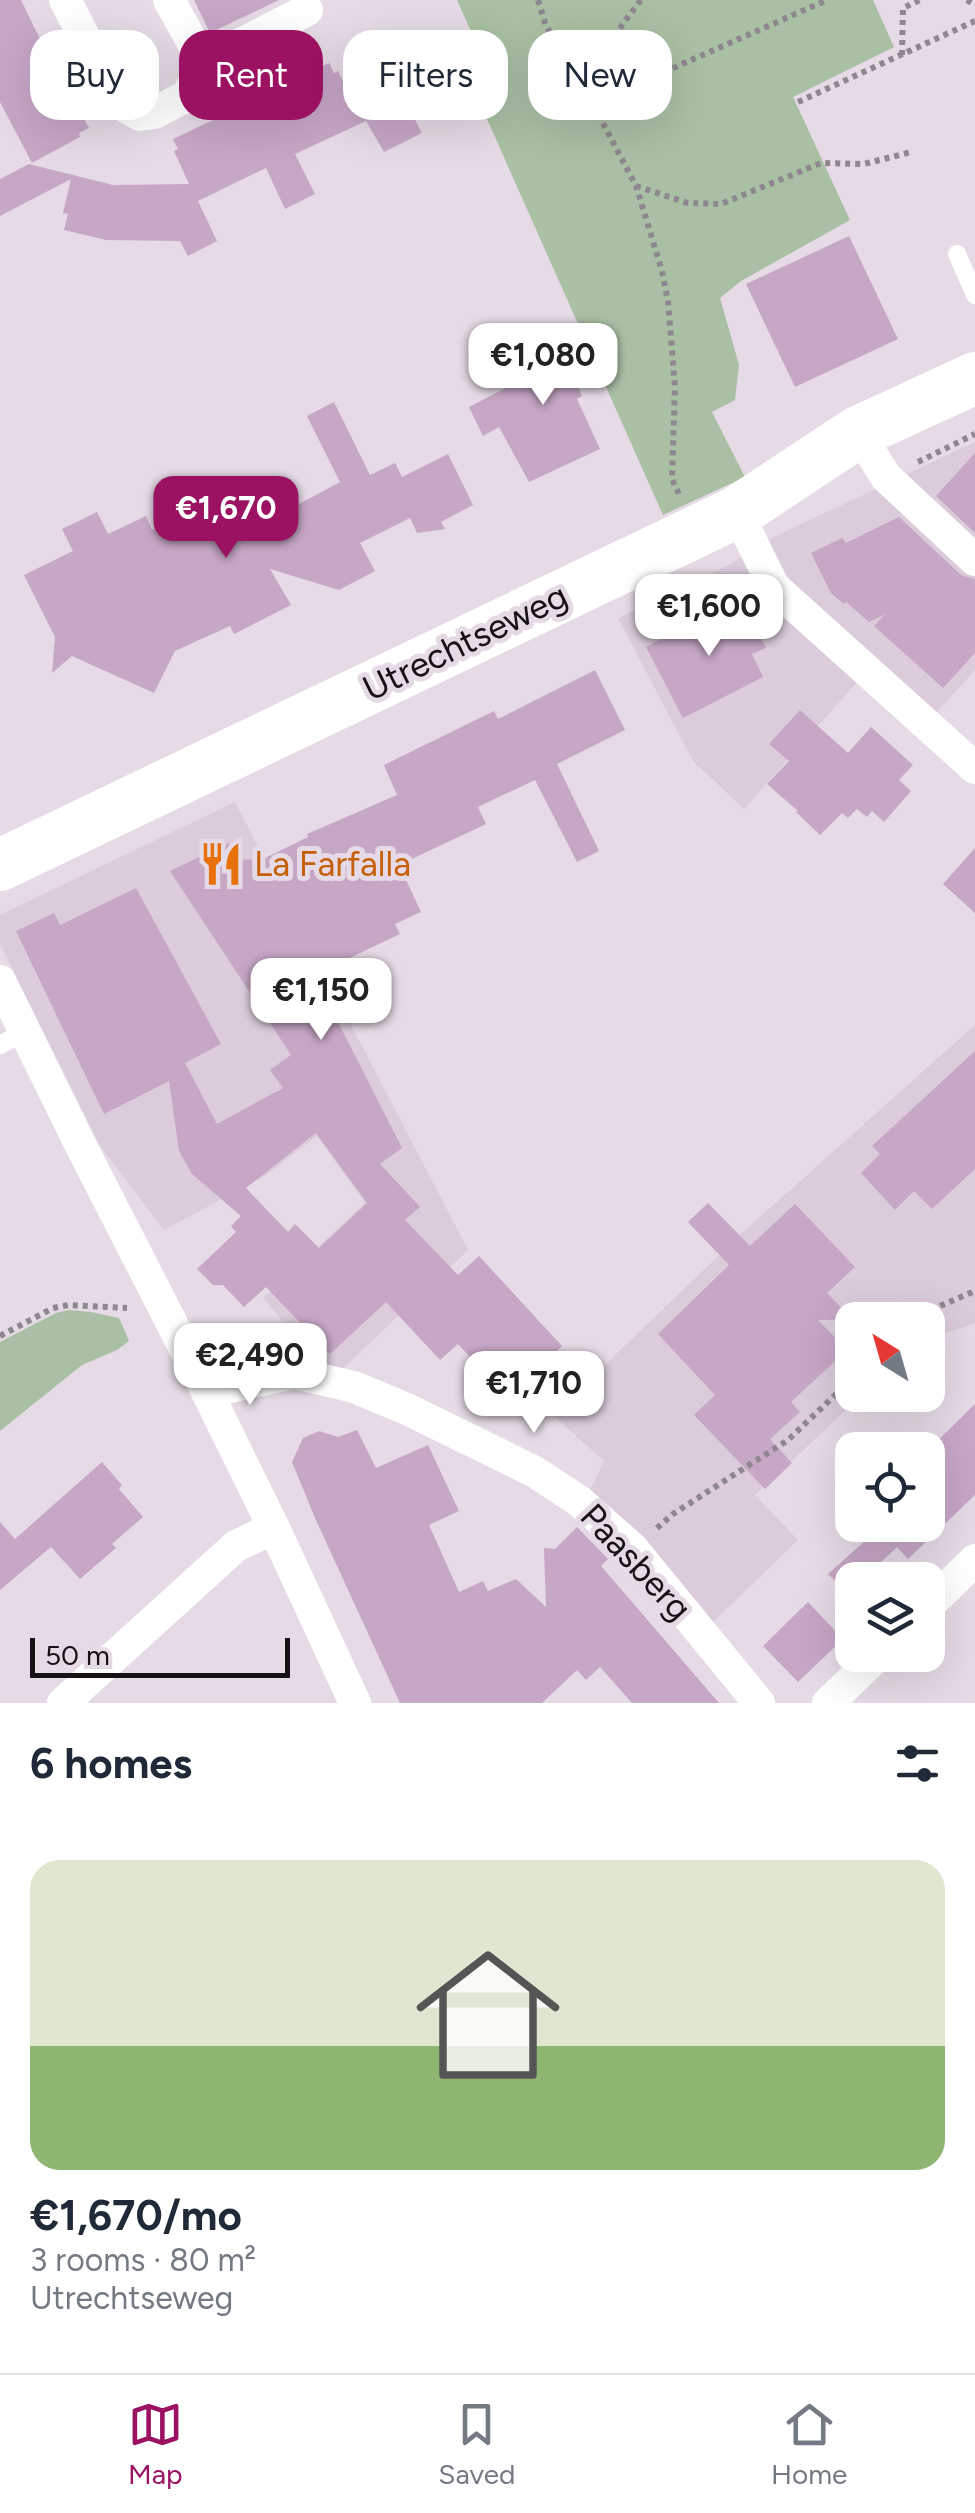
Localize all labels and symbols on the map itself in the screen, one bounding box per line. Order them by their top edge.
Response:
pin: €1,080 [462,323,624,408]
pin: €1,670 [145,476,307,561]
street label: Utrechtseweg [356,574,574,710]
pin: €1,600 [628,574,790,659]
restaurant icon: La Farfalla [197,840,245,888]
place label: La Farfalla [254,843,411,885]
pin: €1,150 [240,958,402,1043]
north arrow [835,1302,945,1412]
pin: €2,490 [169,1323,331,1408]
pin: €1,710 [453,1351,615,1436]
street label: Paasberg [572,1495,700,1629]
scale bar [30,1633,290,1678]

